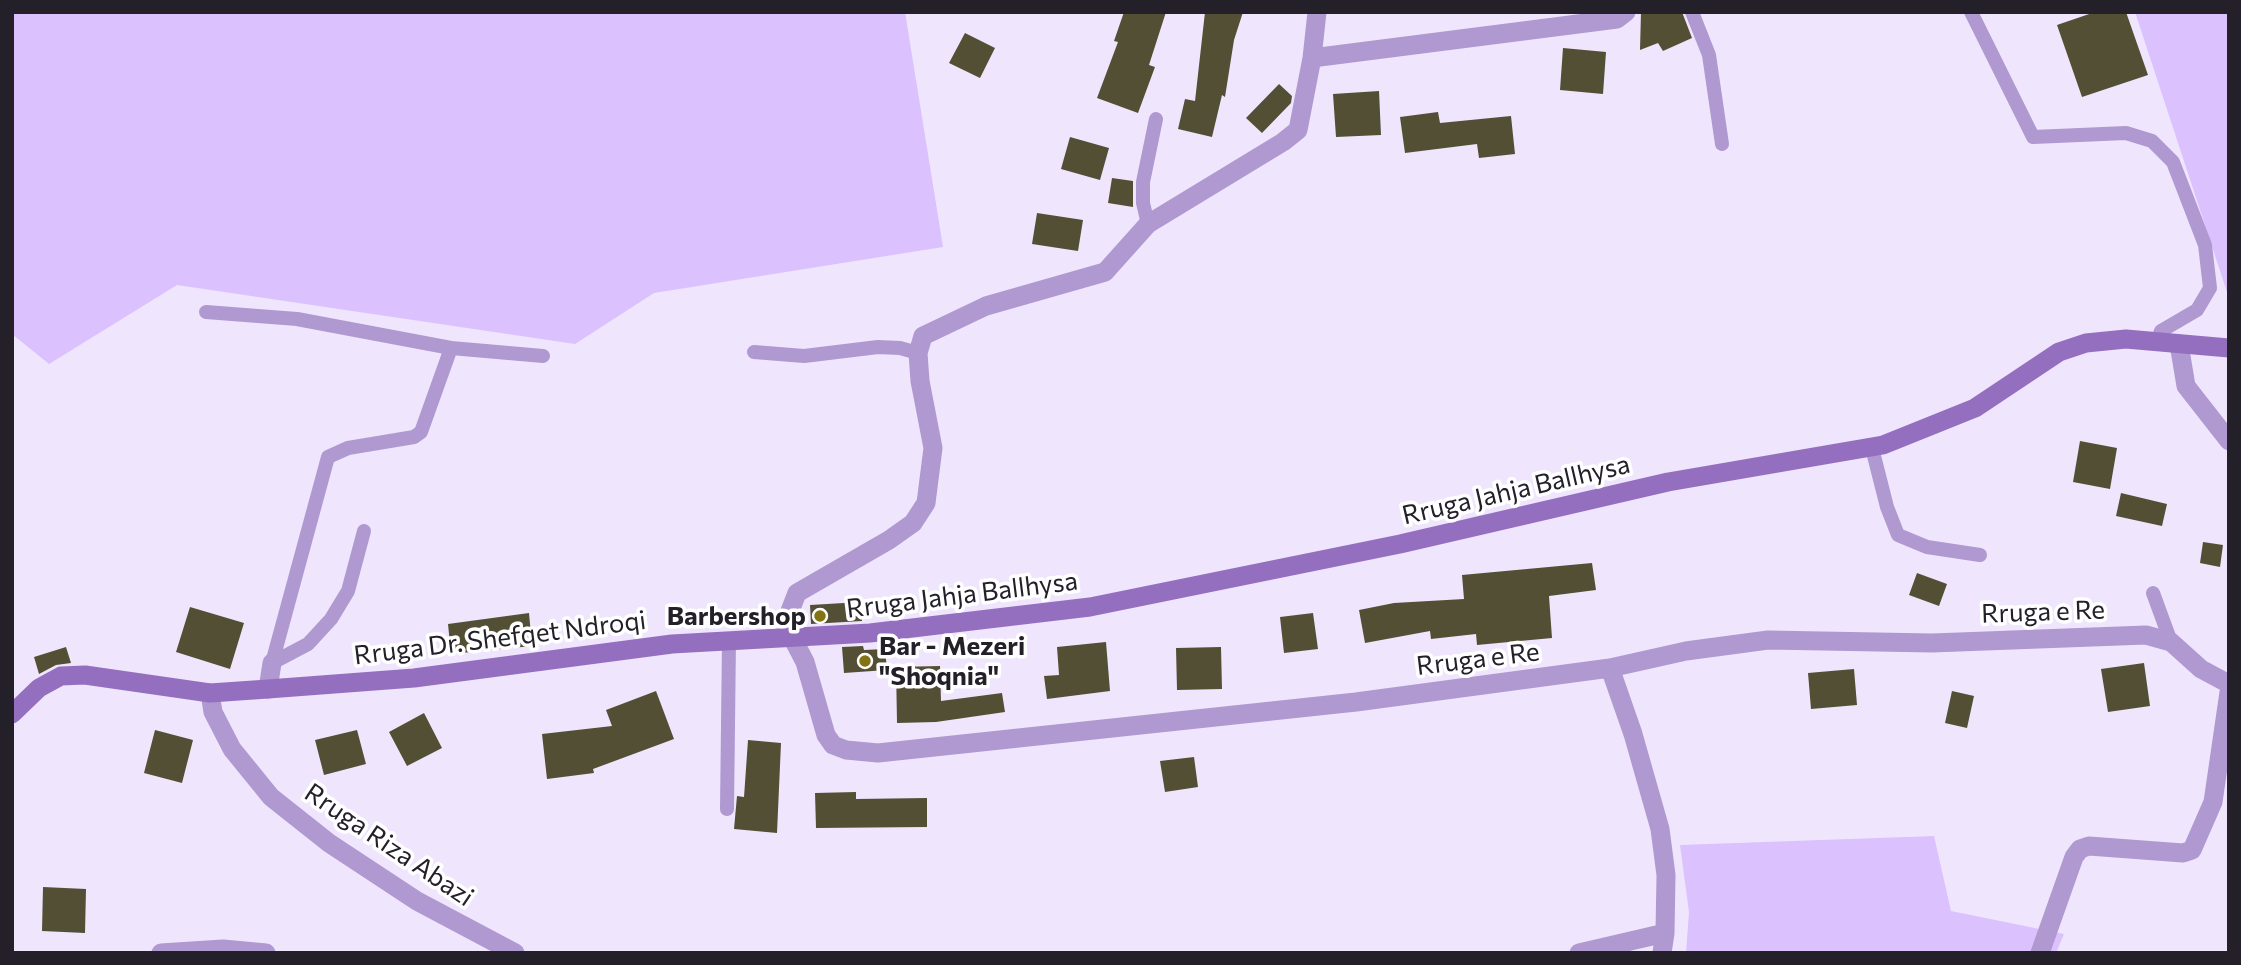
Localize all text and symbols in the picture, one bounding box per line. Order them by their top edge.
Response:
street label: Rruga Jahja Ballhysa [1399,449,1633,531]
street label: Rruga Jahja Ballhysa [844,565,1080,625]
street label: Rruga e Re [1981,594,2105,630]
place label: Barbershop [667,600,806,632]
street label: Rruga Dr. Shefqet Ndroqi [352,605,648,671]
marker: Barbershop [812,608,828,624]
place label: Bar - Mezeri "Shoqnia" [879,630,1025,692]
street label: Rruga e Re [1415,636,1541,682]
marker: Bar - Mezeri "Shoqnia" [857,653,873,669]
street label: Rruga Riza Abazi [299,777,479,913]

